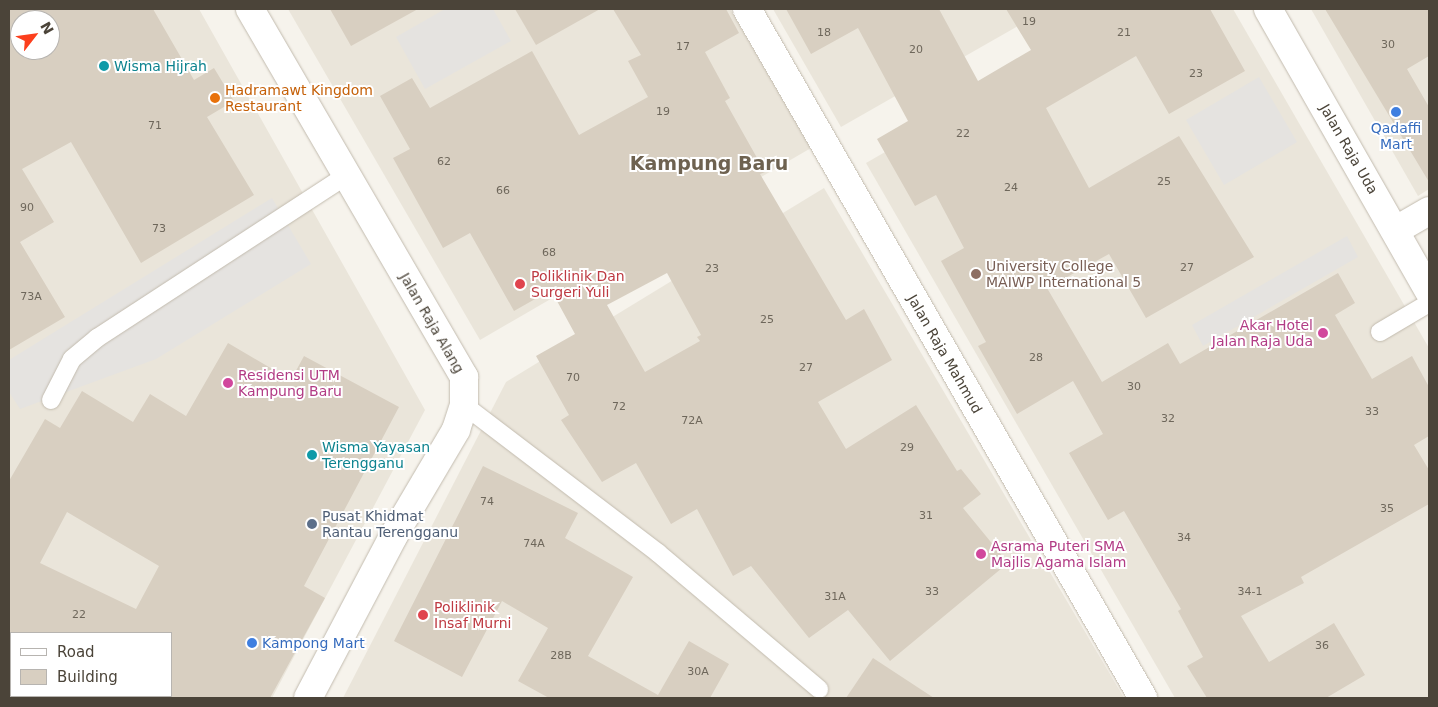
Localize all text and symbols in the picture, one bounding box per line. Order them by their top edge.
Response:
north arrow [10,10,60,60]
house number: 19 [1022,15,1036,29]
text: N [37,19,57,37]
house number: 18 [817,26,831,40]
house number: 21 [1117,26,1131,40]
house number: 30 [1381,38,1395,52]
house number: 17 [676,40,690,54]
house number: 20 [909,43,923,57]
place label: Wisma Hijrah [114,58,207,74]
marker: Wisma Hijrah [98,60,110,72]
house number: 23 [1189,67,1203,81]
place label: Hadramawt Kingdom Restaurant [225,82,373,114]
marker: Hadramawt Kingdom Restaurant [209,92,221,104]
street label: Jalan Raja Uda [1316,101,1382,197]
house number: 19 [656,105,670,119]
marker: Qadaffi Mart [1390,106,1402,118]
house number: 71 [148,119,162,133]
place label: Qadaffi Mart [1371,120,1421,152]
house number: 22 [956,127,970,141]
district label: Kampung Baru [630,153,788,175]
house number: 62 [437,155,451,169]
house number: 25 [1157,175,1171,189]
house number: 24 [1004,181,1018,195]
house number: 66 [496,184,510,198]
house number: 90 [20,201,34,215]
house number: 73 [152,222,166,236]
house number: 68 [542,246,556,260]
place label: University College MAIWP International 5 [986,258,1141,290]
house number: 27 [1180,261,1194,275]
house number: 23 [705,262,719,276]
place label: Poliklinik Dan Surgeri Yuli [531,268,625,300]
marker: University College MAIWP International 5 [970,268,982,280]
street label: Jalan Raja Alang [396,270,468,376]
marker: Poliklinik Dan Surgeri Yuli [513,277,527,291]
house number: 73A [20,290,42,304]
street label: Jalan Raja Mahmud [904,292,986,416]
house number: 25 [760,313,774,327]
place label: Akar Hotel Jalan Raja Uda [1212,317,1313,350]
marker: Akar Hotel Jalan Raja Uda [1317,327,1329,339]
house number: 28 [1029,351,1043,365]
house number: 27 [799,361,813,375]
place label: Residensi UTM Kampung Baru [238,367,342,400]
house number: 70 [566,371,580,385]
marker: Residensi UTM Kampung Baru [222,377,234,389]
house number: 30 [1127,380,1141,394]
house number: 72 [612,400,626,414]
house number: 33 [1365,405,1379,419]
house number: 32 [1161,412,1175,426]
house number: 72A [681,414,703,428]
place label: Wisma Yayasan Terengganu [322,439,430,472]
house number: 29 [900,441,914,455]
marker: Wisma Yayasan Terengganu [306,449,318,461]
house number: 74 [480,495,494,509]
house number: 35 [1380,502,1394,516]
place label: Pusat Khidmat Rantau Terengganu [322,508,458,540]
house number: 31 [919,509,933,523]
marker: Pusat Khidmat Rantau Terengganu [306,518,318,530]
house number: 34 [1177,531,1191,545]
house number: 74A [523,537,545,551]
place label: Asrama Puteri SMA Majlis Agama Islam [991,538,1126,570]
marker: Asrama Puteri SMA Majlis Agama Islam [975,548,987,560]
house number: 33 [925,585,939,599]
house number: 34-1 [1238,585,1262,599]
house number: 31A [824,590,846,604]
place label: Poliklinik Insaf Murni [434,599,511,632]
house number: 22 [72,608,86,622]
marker: Poliklinik Insaf Murni [416,608,430,622]
legend [10,632,172,697]
place label: Kampong Mart [262,635,365,651]
marker: Kampong Mart [246,637,258,649]
house number: 36 [1315,639,1329,653]
text: Road [57,643,95,661]
house number: 28B [550,649,572,663]
house number: 30A [687,665,709,679]
text: Building [57,668,118,686]

